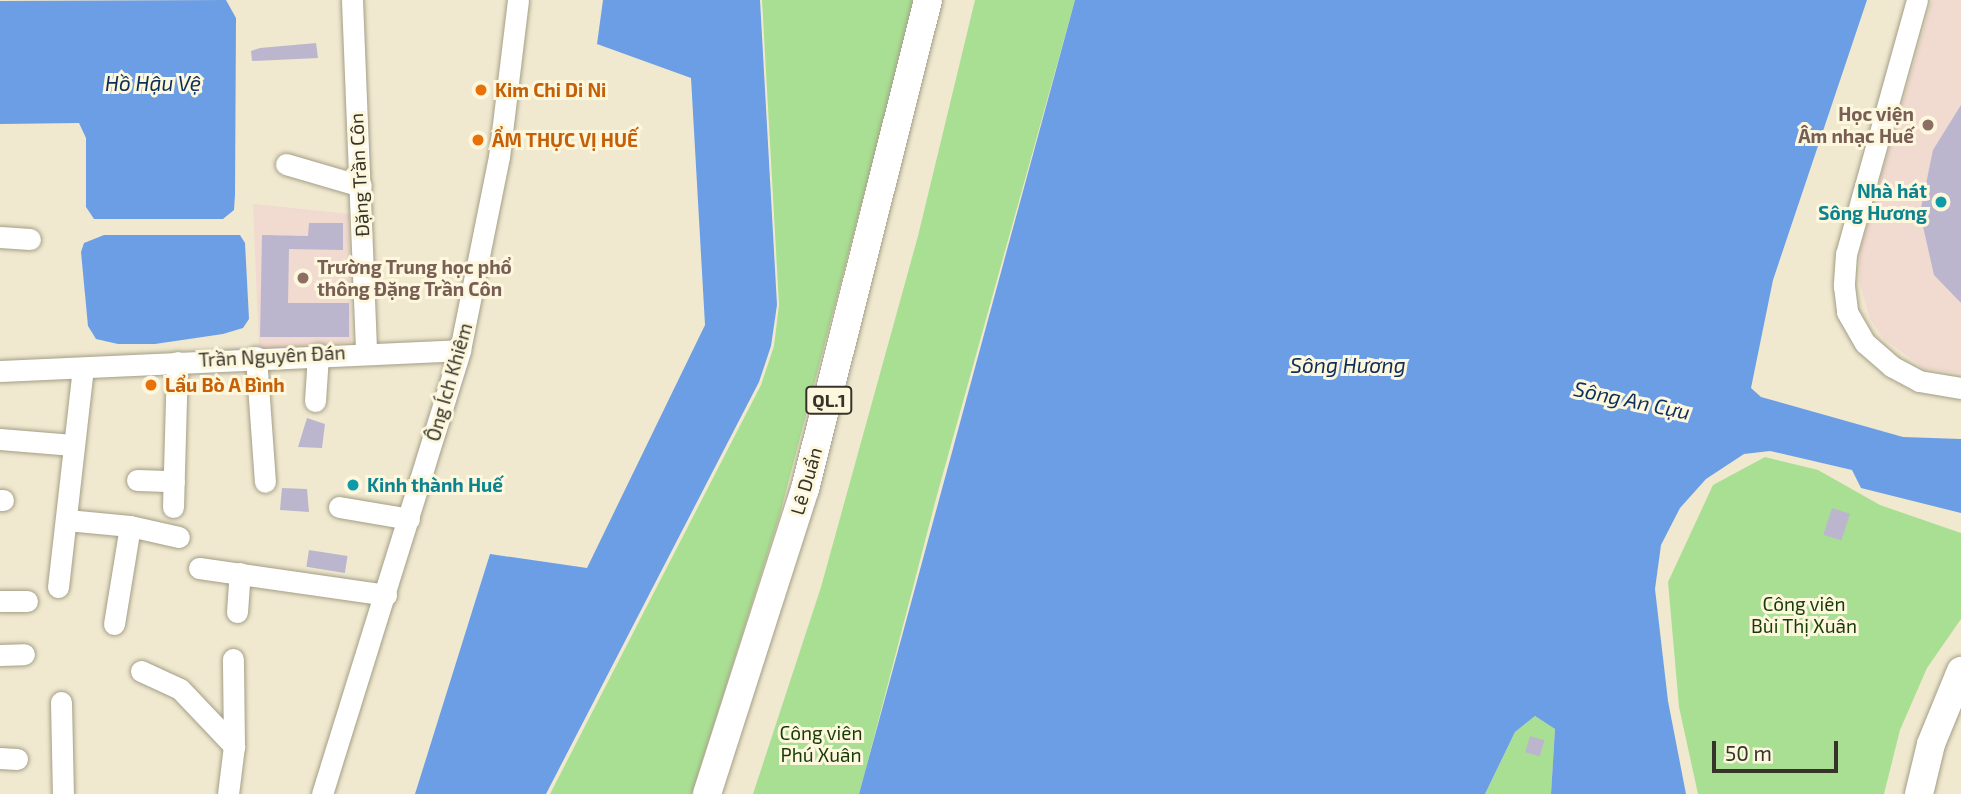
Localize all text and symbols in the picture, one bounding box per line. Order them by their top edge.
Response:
water label: Hồ Hậu Vệ [105,70,201,96]
place label: Kim Chi Di Ni [495,79,606,101]
marker: Kim Chi Di Ni [473,82,489,98]
place label: Học viện Âm nhạc Huế [1798,103,1914,147]
street label: Đặng Trần Côn [344,112,374,238]
marker: Học viện Âm nhạc Huế [1920,117,1936,133]
place label: ẨM THỰC VỊ HUẾ [492,129,639,151]
marker: ẨM THỰC VỊ HUẾ [470,132,486,148]
place label: Nhà hát Sông Hương [1818,180,1927,224]
marker: Nhà hát Sông Hương [1933,194,1949,210]
place label: Trường Trung học phổ thông Đặng Trần Côn [317,256,512,300]
marker: Trường Trung học phổ thông Đặng Trần Côn [295,270,311,286]
street label: Ông Ích Khiêm [421,320,477,444]
street label: Trần Nguyên Đán [198,341,346,371]
water label: Sông Hương [1290,352,1406,378]
place label: Lẩu Bò A Bình [165,374,286,396]
water label: Sông An Cựu [1571,375,1693,425]
marker: Lẩu Bò A Bình [143,377,159,393]
road number: QL.1 [804,386,854,414]
street label: Lê Duẩn [786,445,826,517]
place label: Kinh thành Huế [367,474,503,496]
marker: Kinh thành Huế [345,477,361,493]
park label: Công viên Bùi Thị Xuân [1751,593,1857,637]
park label: Công viên Phú Xuân [779,722,863,766]
scale bar [1716,728,1842,772]
text: 50 m [1725,740,1772,765]

